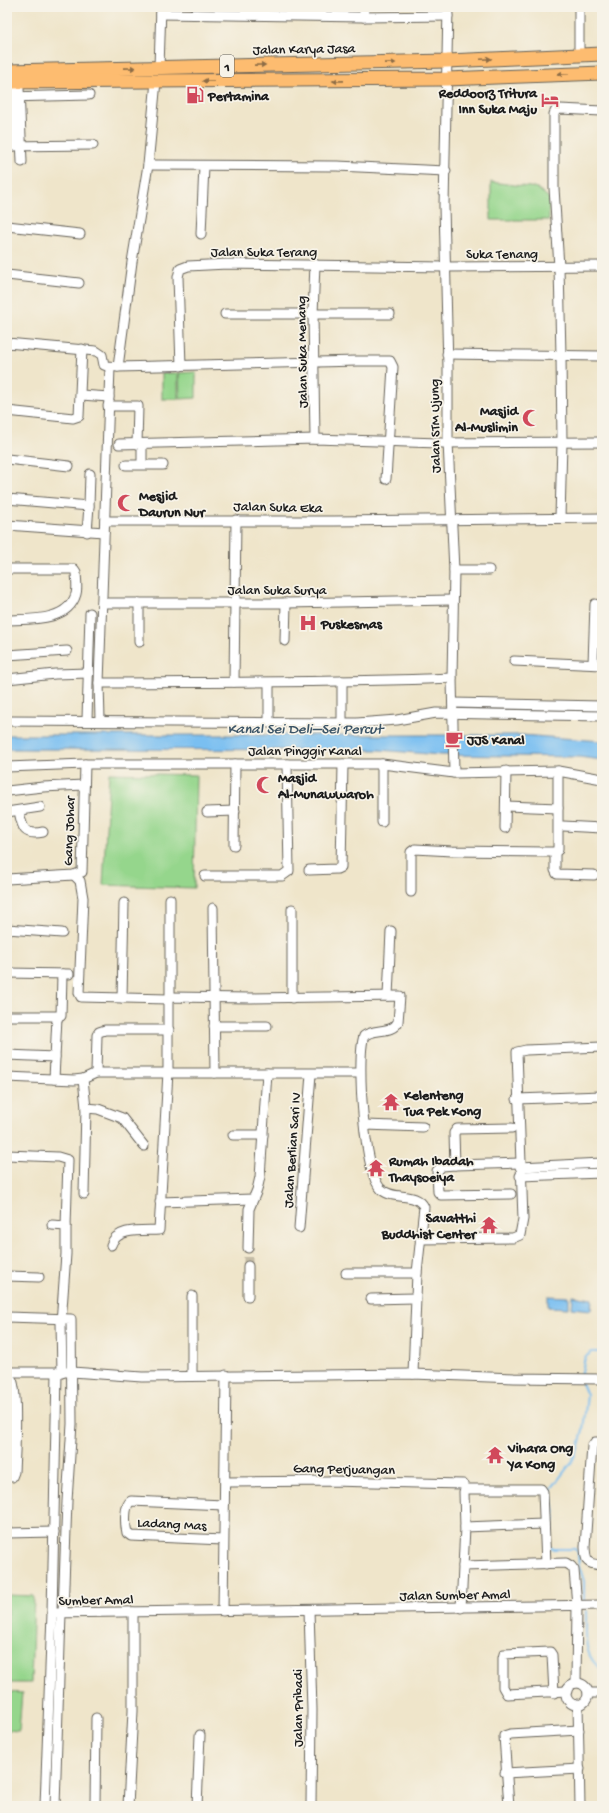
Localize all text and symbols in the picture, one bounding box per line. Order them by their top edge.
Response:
street label: Jalan Karya Jasa [253,41,357,60]
road number: 1 [220,55,234,77]
one-way arrow [480,56,492,63]
one-way arrow [384,60,397,66]
one-way arrow [254,62,267,68]
one-way arrow [124,65,137,71]
one-way arrow [557,71,569,78]
one-way arrow [332,77,344,84]
one-way arrow [201,78,214,84]
fuel station icon: Pertamina [185,85,205,105]
place label: Reddoorz Tritura Inn Suka Maju [438,86,538,119]
place label: Pertamina [207,89,270,106]
hotel icon: Reddoorz Tritura Inn Suka Maju [540,90,560,110]
street label: Jalan Suka Terang [211,245,317,262]
street label: Suka Tenang [466,247,538,264]
street label: Jalan Suka Menang [294,296,313,408]
street label: Jalan STM Ujung [427,379,446,473]
place label: Masjid Al-Muslimin [454,404,520,437]
mosque icon: Masjid Al-Muslimin [521,408,541,428]
place label: Mesjid Daurun Nur [137,489,207,522]
mosque icon: Mesjid Daurun Nur [116,493,136,513]
street label: Jalan Suka Eka [233,499,324,518]
street label: Jalan Suka Surya [227,583,328,600]
hospital icon: Puskesmas [298,613,318,633]
place label: Puskesmas [320,617,383,634]
water label: Kanal Sei Deli–Sei Percut [228,721,385,739]
cafe icon: JJS Kanal [444,729,464,749]
place label: JJS Kanal [466,733,525,750]
street label: Jalan Pinggir Kanal [248,744,362,761]
place label: Masjid Al-Munawwaroh [277,771,374,804]
mosque icon: Masjid Al-Munawwaroh [255,775,275,795]
street label: Gang Johar [61,795,80,866]
place label: Kelenteng Tua Pek Kong [403,1088,481,1121]
street label: Jalan Berlian Sari IV [281,1092,306,1209]
temple icon: Kelenteng Tua Pek Kong [381,1092,401,1112]
place label: Rumah Ibadah Thaysoeiya [388,1154,474,1187]
temple icon: Rumah Ibadah Thaysoeiya [366,1158,386,1178]
place label: Savatthi Buddhist Center [381,1211,478,1244]
temple icon: Savatthi Buddhist Center [479,1215,499,1235]
place label: Vihara Ong Ya Kong [506,1441,573,1474]
temple icon: Vihara Ong Ya Kong [485,1445,505,1465]
street label: Gang Perjuangan [293,1461,395,1480]
street label: Ladang Mas [137,1515,208,1536]
street label: Jalan Sumber Amal [399,1587,511,1606]
street label: Sumber Amal [58,1592,134,1611]
street label: Jalan Pribadi [291,1669,308,1747]

